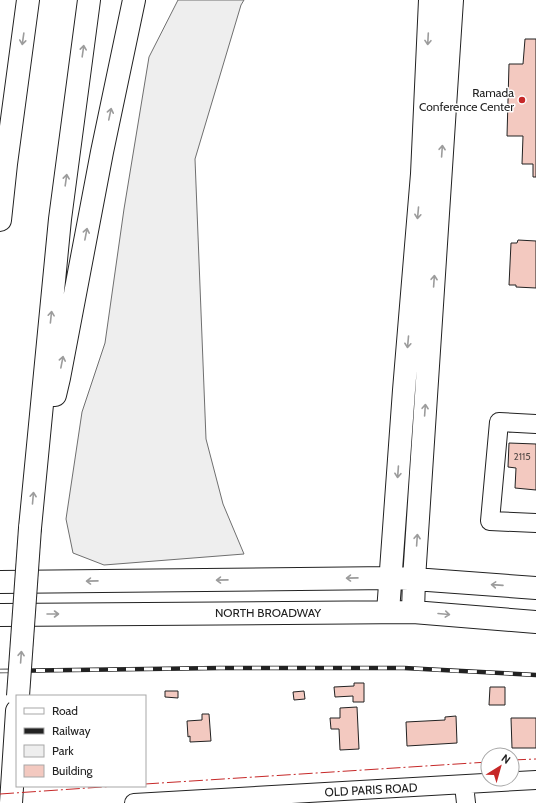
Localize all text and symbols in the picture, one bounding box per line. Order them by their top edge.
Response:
one-way arrow [19,32,27,45]
one-way arrow [425,32,432,45]
one-way arrow [79,45,87,58]
place label: Ramada Conference Center [419,85,514,114]
marker: Ramada Conference Center [517,95,527,105]
one-way arrow [106,108,114,121]
one-way arrow [439,145,446,158]
one-way arrow [62,174,70,187]
one-way arrow [415,206,422,219]
one-way arrow [82,228,90,241]
one-way arrow [430,275,437,288]
one-way arrow [47,311,54,324]
one-way arrow [404,335,412,348]
one-way arrow [58,356,66,369]
one-way arrow [422,404,429,417]
house number: 2115 [513,450,531,463]
one-way arrow [395,465,402,478]
one-way arrow [29,492,36,505]
one-way arrow [413,534,420,547]
one-way arrow [346,575,359,582]
one-way arrow [216,576,229,584]
one-way arrow [86,577,99,585]
one-way arrow [491,582,504,589]
street label: NORTH BROADWAY [215,605,321,620]
one-way arrow [46,610,59,618]
one-way arrow [437,611,450,618]
one-way arrow [17,651,24,664]
legend [16,695,146,787]
text: Road [52,703,78,718]
text: Railway [52,723,90,738]
text: Park [52,743,74,758]
north arrow [480,747,520,787]
text: N [499,751,513,767]
text: Building [52,763,94,778]
street label: OLD PARIS ROAD [324,780,418,799]

